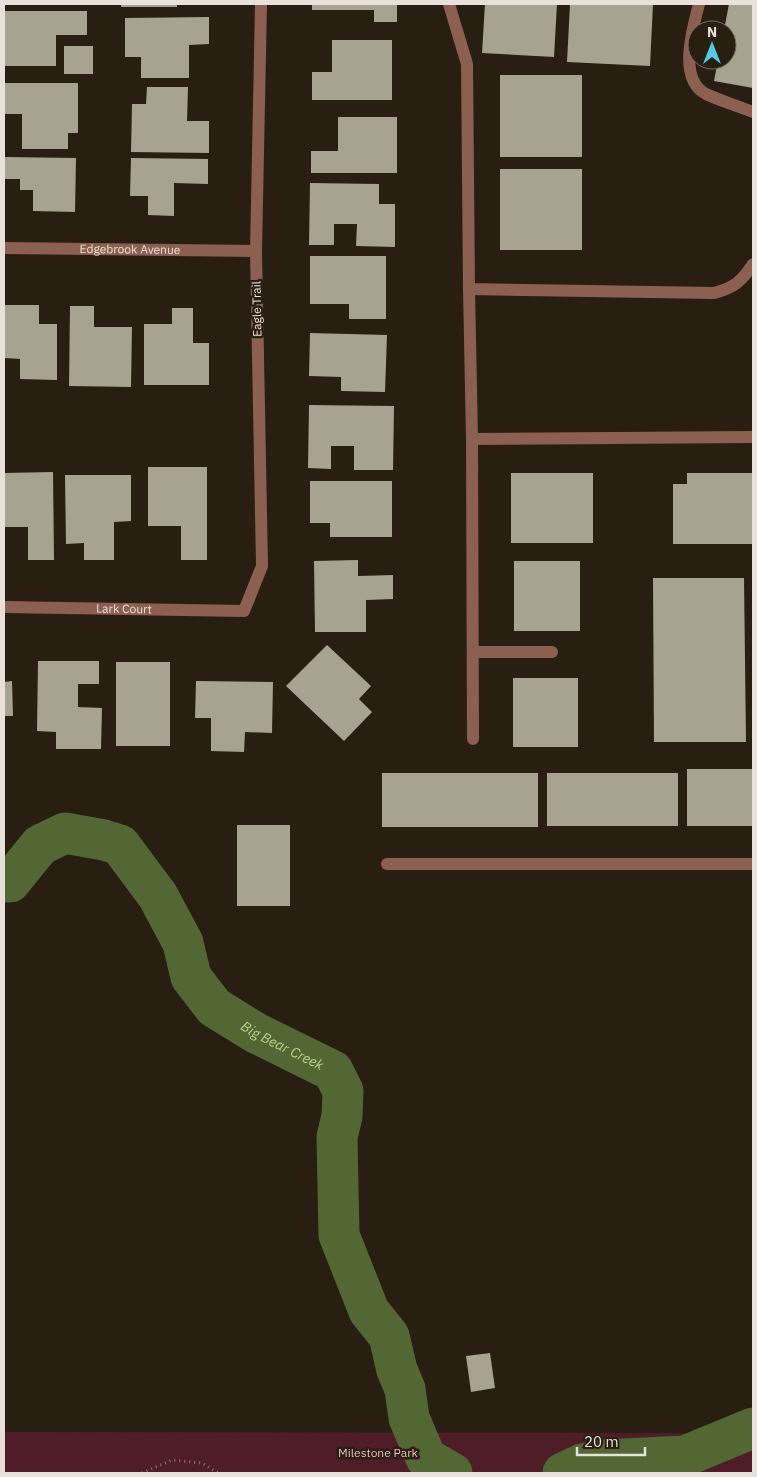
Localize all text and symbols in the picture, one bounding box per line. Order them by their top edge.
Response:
north arrow [687,20,737,70]
text: N [707,23,717,41]
street label: Edgebrook Avenue [80,241,181,257]
street label: Eagle Trail [249,281,264,337]
street label: Lark Court [96,601,152,616]
water label: Big Bear Creek [238,1017,327,1074]
scale bar [577,1424,644,1456]
text: 20 m [584,1432,619,1451]
park label: Milestone Park [338,1445,419,1460]

